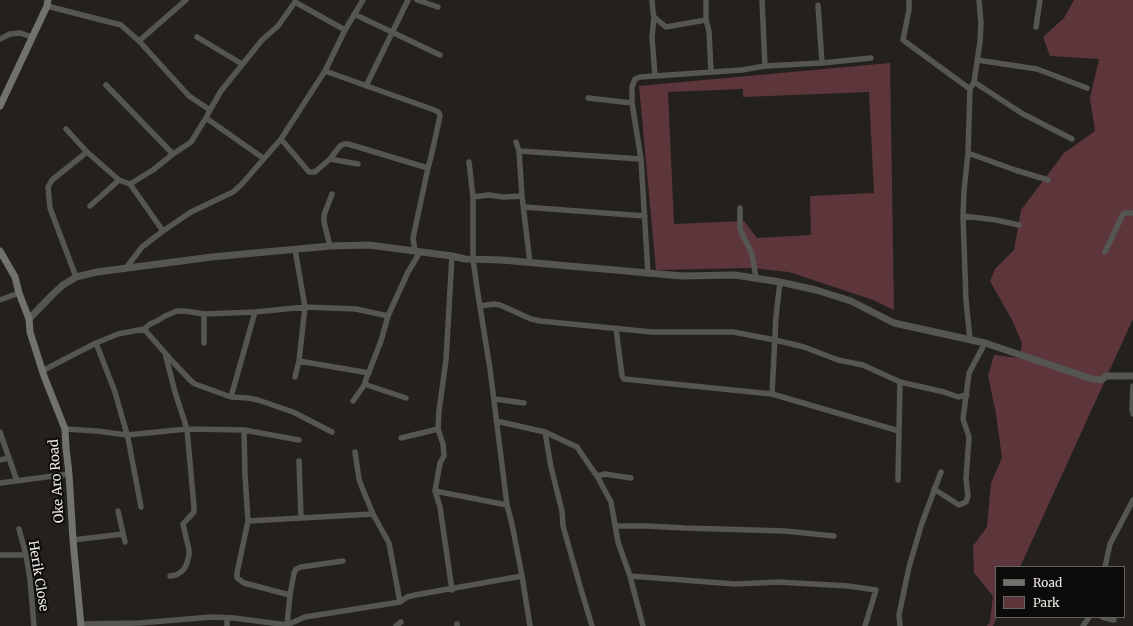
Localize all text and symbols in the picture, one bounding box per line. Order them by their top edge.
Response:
street label: Oke Aro Road [46,439,68,523]
street label: Herik Close [25,539,51,613]
legend [995,566,1125,618]
text: Road [1033,575,1062,590]
text: Park [1033,595,1060,610]

